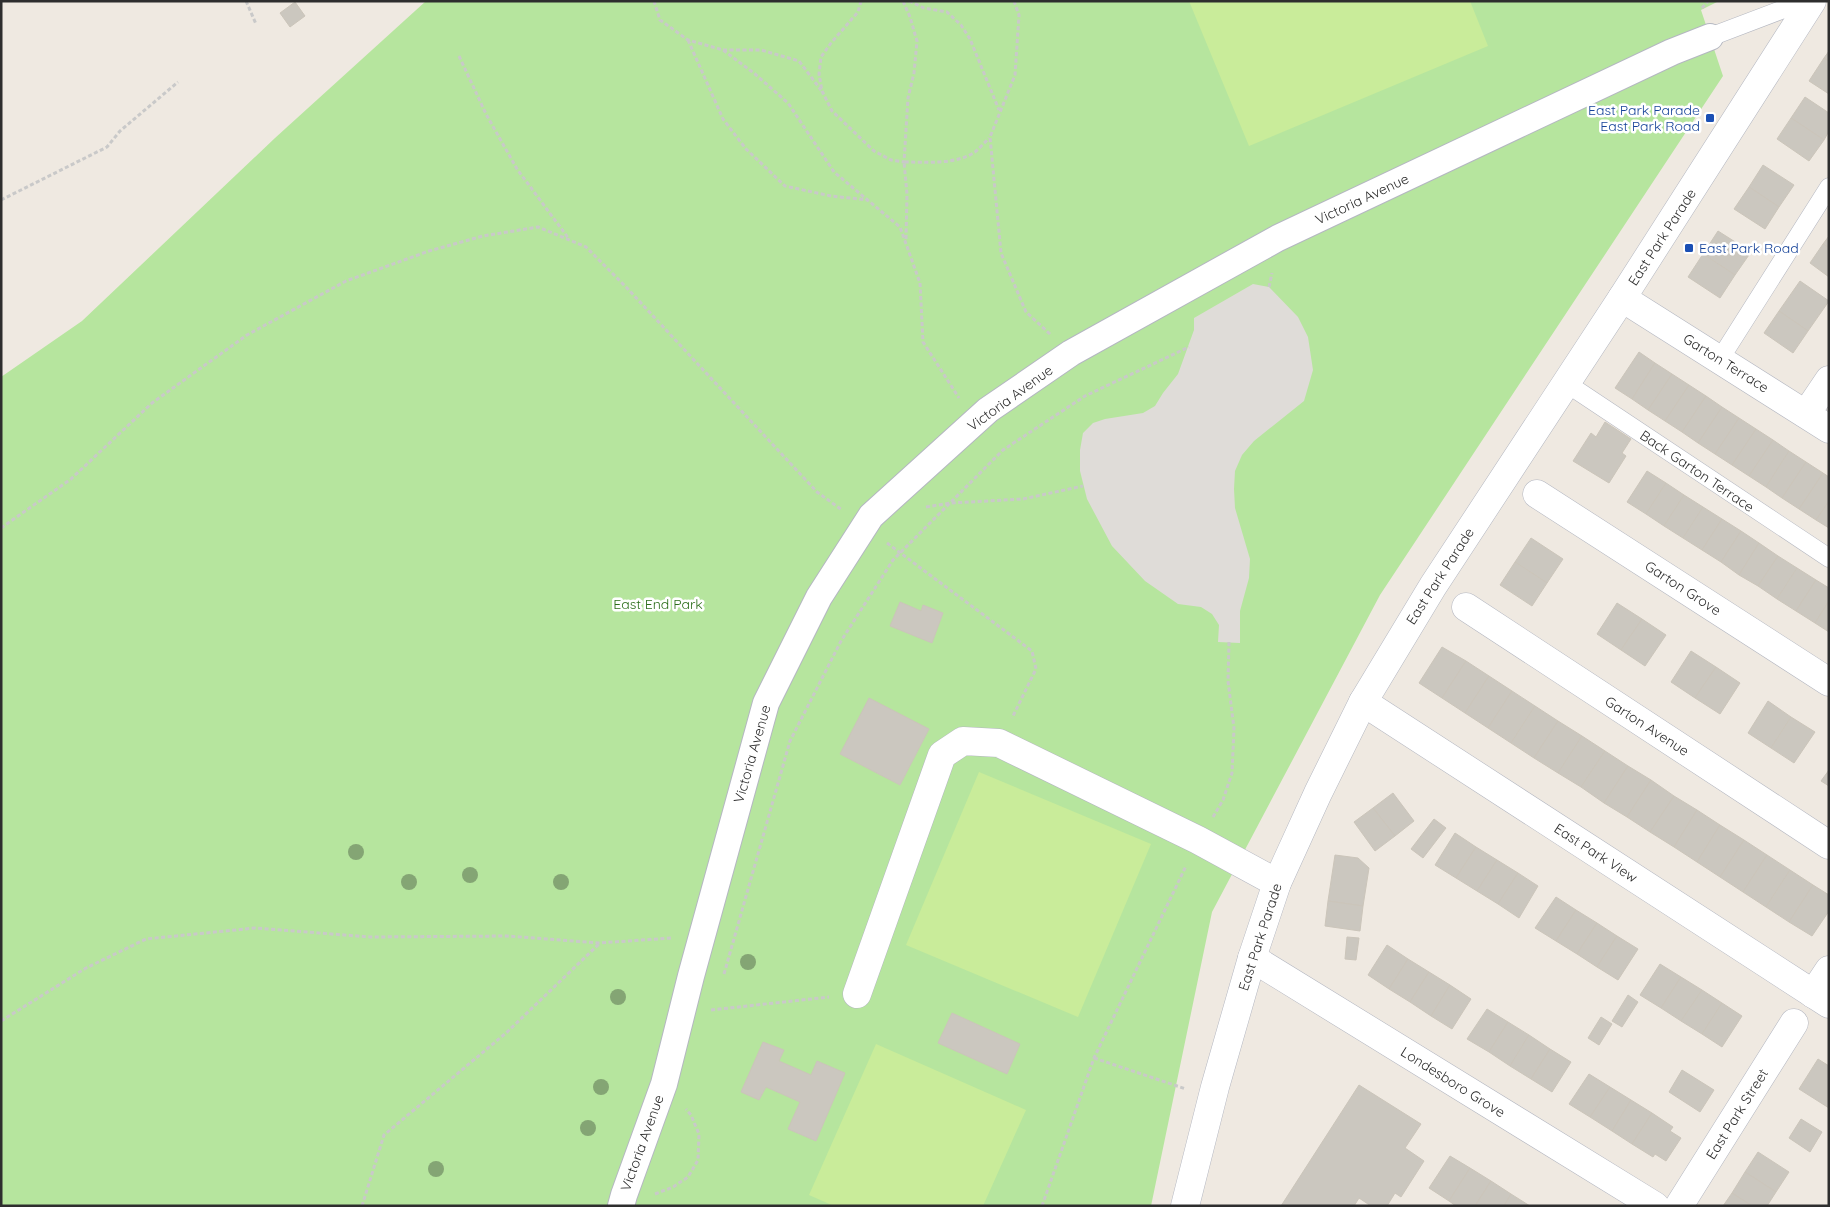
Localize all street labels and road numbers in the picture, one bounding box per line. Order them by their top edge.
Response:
street label: Victoria Avenue [1312,169,1412,229]
street label: East Park Parade [1624,185,1700,289]
street label: Garton Terrace [1680,329,1772,397]
street label: Victoria Avenue [964,361,1056,435]
street label: Back Garton Terrace [1636,426,1758,516]
street label: East Park Parade [1402,524,1478,628]
street label: Garton Grove [1641,557,1725,619]
street label: Garton Avenue [1602,692,1693,760]
street label: Victoria Avenue [729,703,775,805]
street label: East Park View [1551,819,1641,887]
street label: East Park Parade [1234,881,1286,993]
street label: Londesboro Grove [1397,1043,1509,1121]
street label: East Park Street [1702,1065,1772,1163]
street label: Victoria Avenue [616,1092,668,1194]

